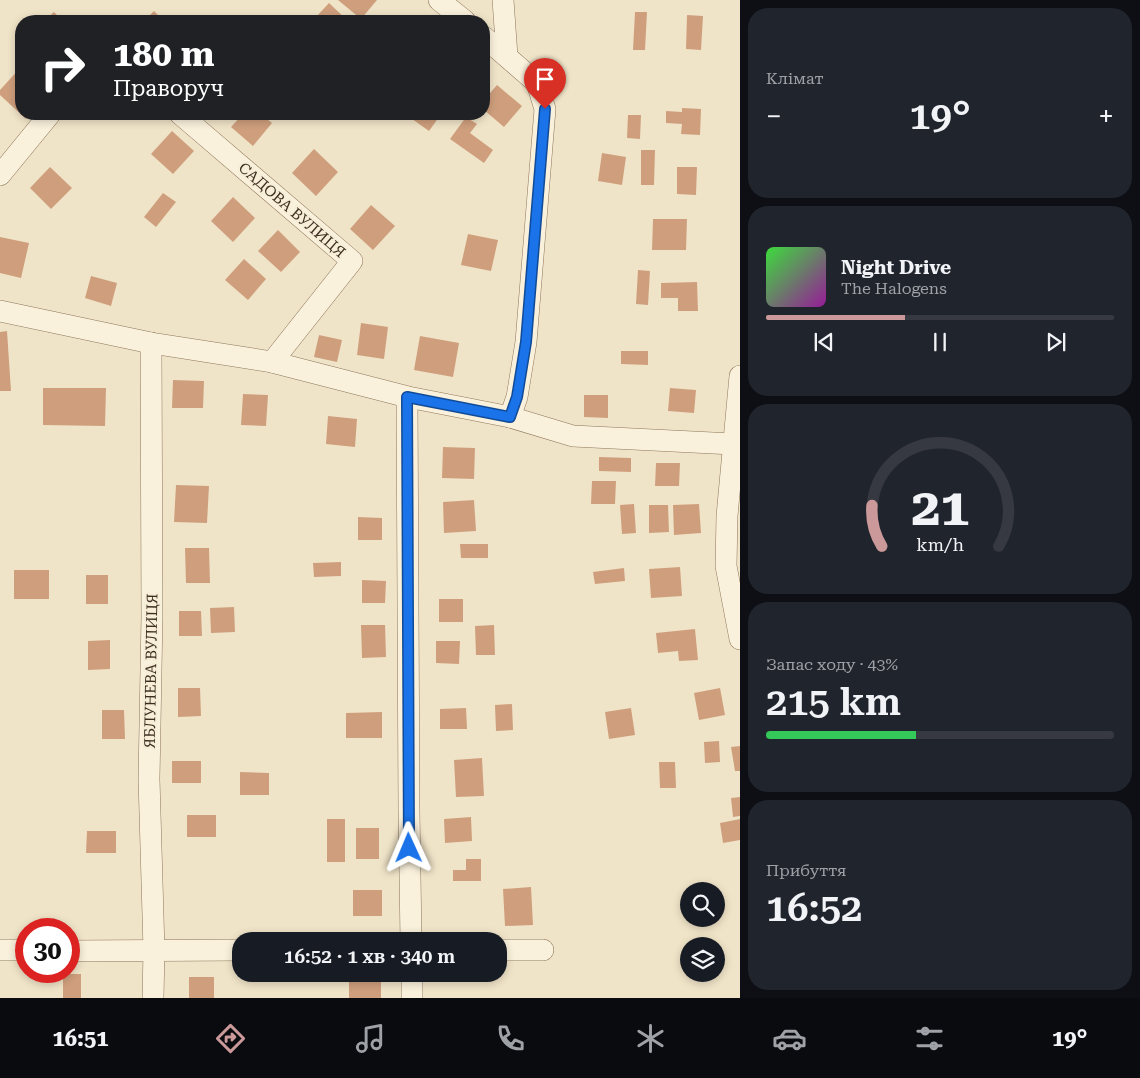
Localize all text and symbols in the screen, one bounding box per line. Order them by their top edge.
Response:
text: 180 m [113,34,214,75]
icon: right [30,35,95,100]
pin [524,58,566,109]
icon: arrive [531,65,559,93]
text: Клімат [766,69,824,88]
text: Праворуч [113,76,224,101]
text: 19° [909,94,971,138]
text: − [766,100,782,133]
text: + [1098,100,1114,133]
street label: САДОВА ВУЛИЦЯ [235,159,349,261]
text: Night Drive [841,256,951,279]
text: The Halogens [841,279,947,298]
icon: previous [810,328,838,356]
icon: pause [926,328,954,356]
icon: next [1042,328,1070,356]
text: 21 [911,477,969,538]
text: km/h [916,534,964,555]
street label: ЯБЛУНЕВА ВУЛИЦЯ [141,593,161,749]
text: Запас ходу · 43% [766,655,898,674]
text: 215 km [766,680,901,724]
position arrow [382,821,434,873]
text: Прибуття [766,861,846,880]
map controls [680,882,725,982]
button: search [680,882,725,927]
text: 16:52 [766,886,862,930]
speed limit sign: 30 [15,918,80,983]
button: layers [680,937,725,982]
text: 16:52 · 1 хв · 340 m [284,945,455,968]
icon: directions [213,1021,248,1056]
icon: music [353,1021,388,1056]
icon: phone [493,1021,528,1056]
icon: climate [633,1021,668,1056]
icon: car [772,1021,807,1056]
icon: filters [912,1021,947,1056]
text: 16:51 [52,1026,109,1051]
text: 19° [1052,1026,1088,1051]

